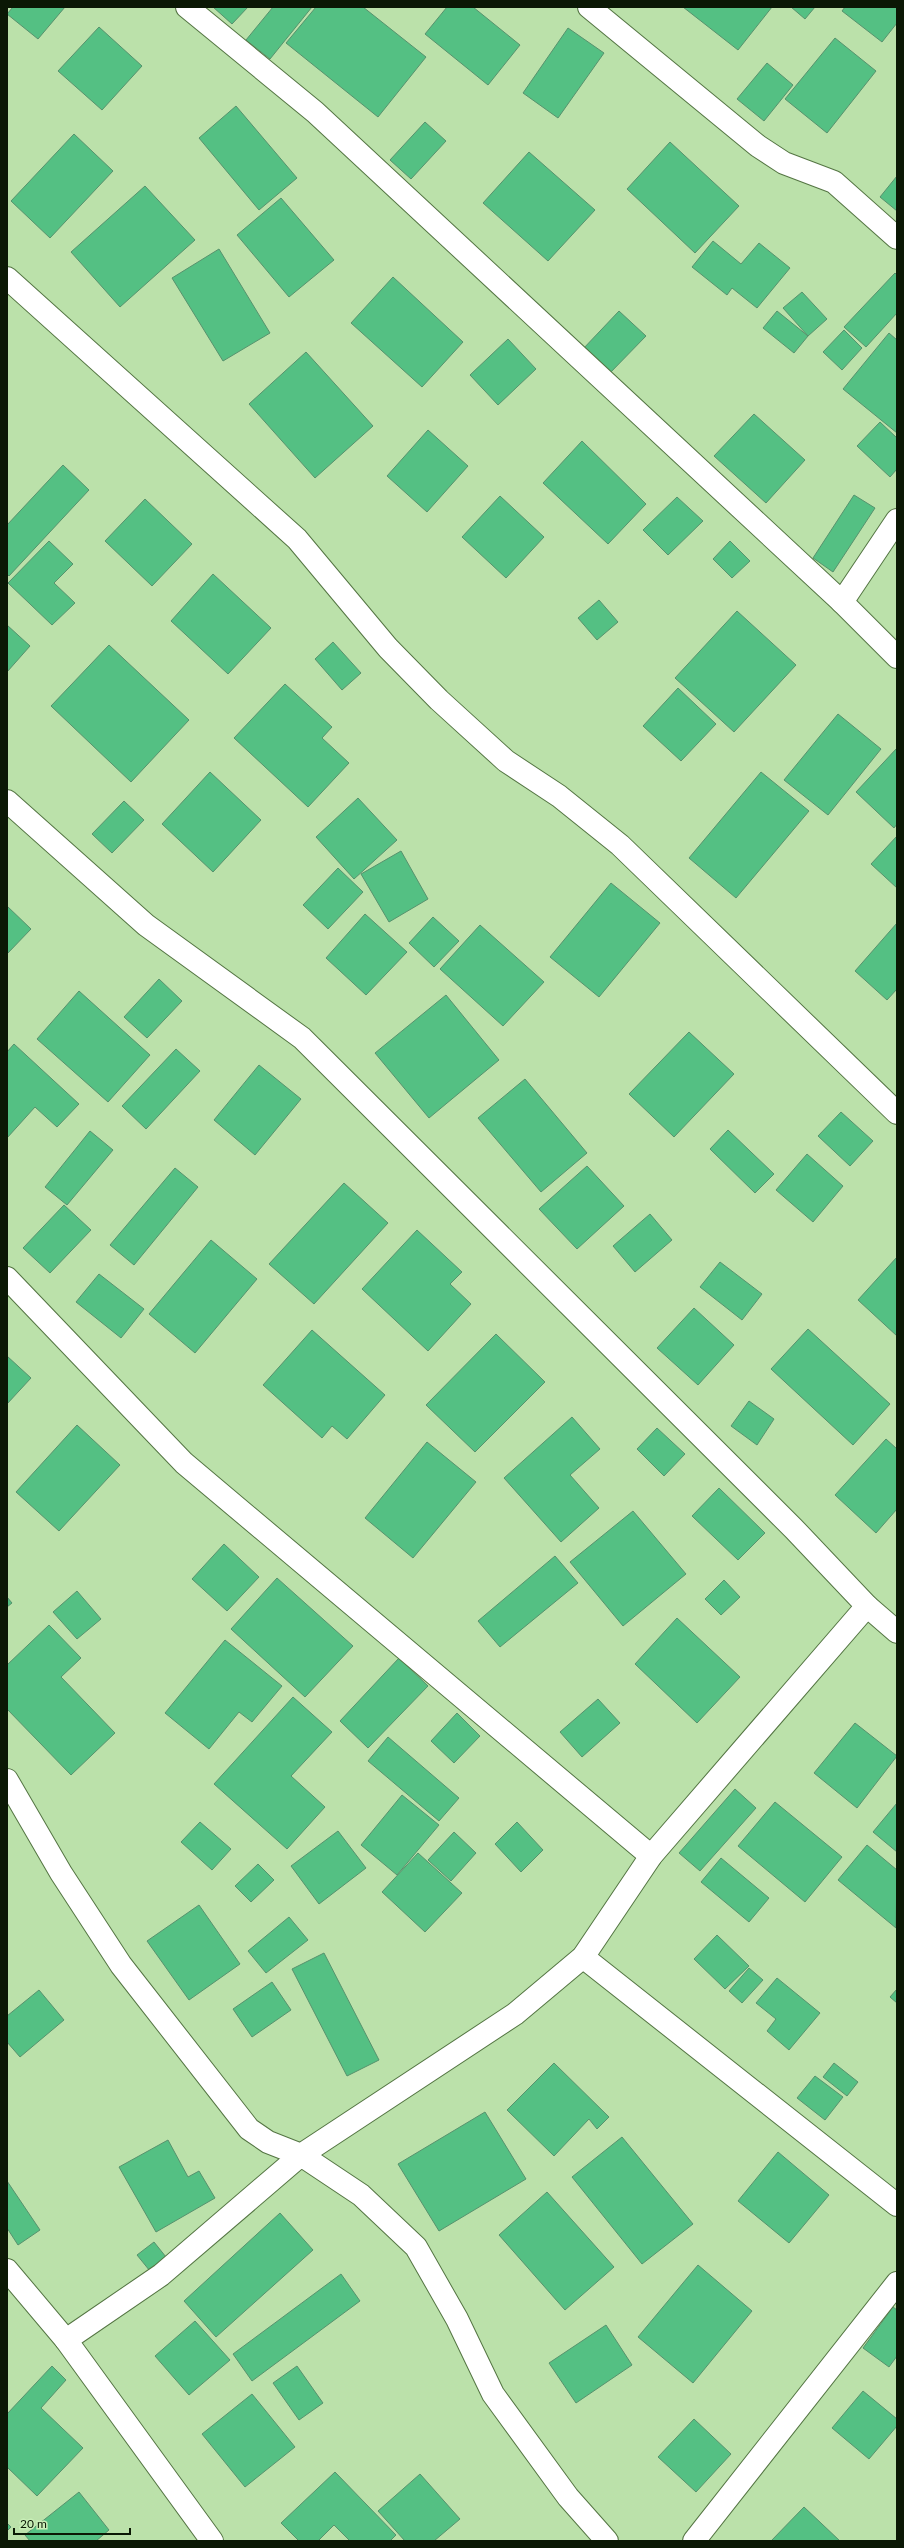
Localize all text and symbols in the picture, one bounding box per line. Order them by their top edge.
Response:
scale bar [14,2510,130,2536]
text: 20 m [20,2516,47,2531]

